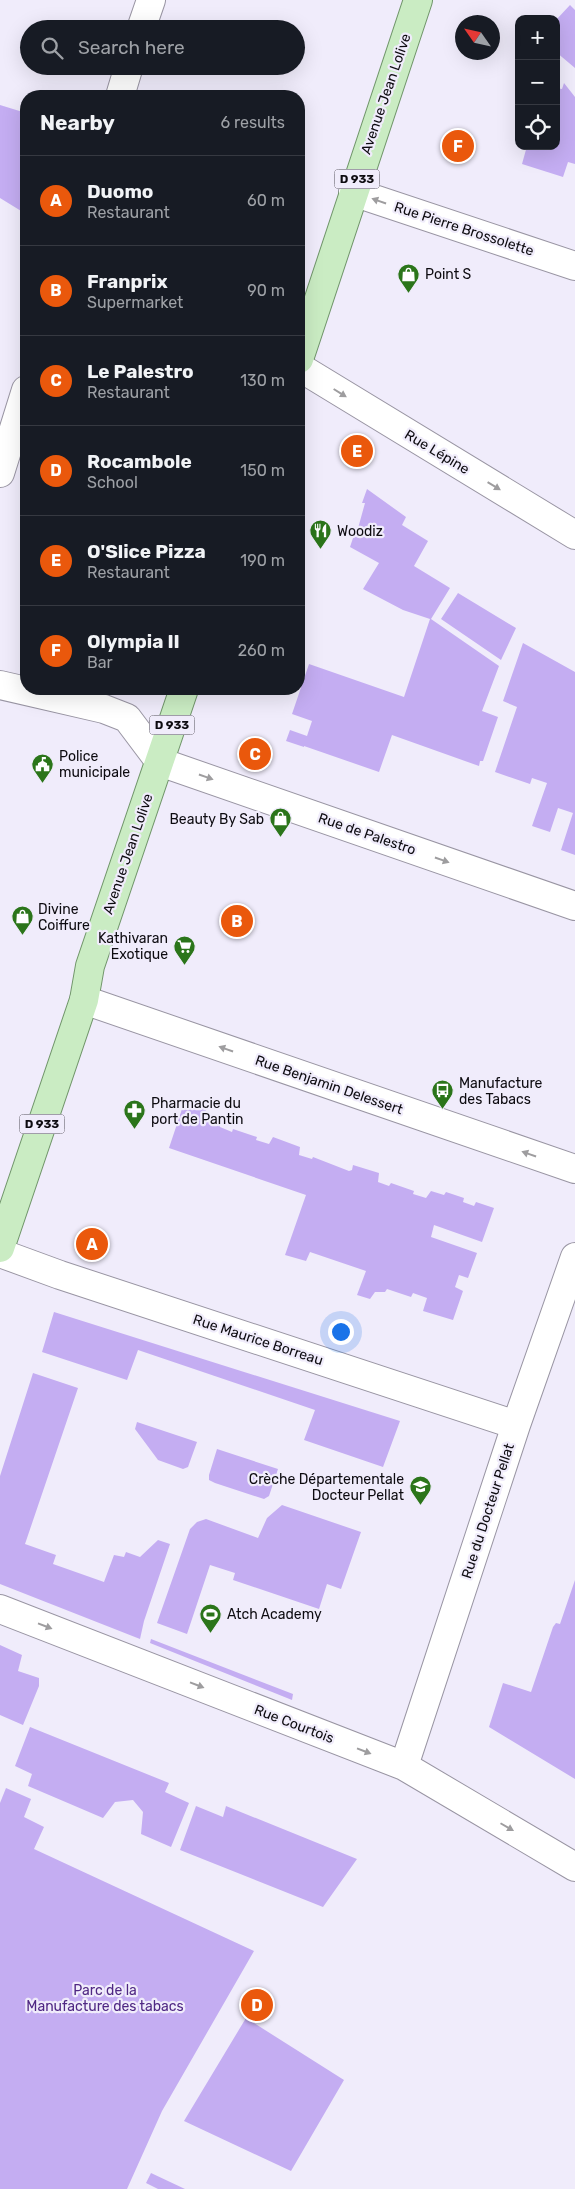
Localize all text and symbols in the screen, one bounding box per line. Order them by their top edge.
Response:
north arrow [455,15,500,60]
map controls [515,15,560,150]
button: + [515,15,560,60]
search box [20,20,305,75]
street label: Avenue Jean Lolive [357,31,415,157]
icon: search [38,34,66,62]
text: Search here [78,36,185,59]
button: − [515,60,560,105]
button: locate [515,105,560,150]
text: Nearby [40,110,115,135]
text: 6 results [220,113,285,132]
pin: F [442,127,474,165]
road number: D 933 [334,170,380,188]
text: Duomo [87,180,153,203]
text: A [50,191,62,210]
text: 60 m [247,191,285,210]
one-way arrow [372,196,387,204]
street label: Rue Pierre Brossolette [392,198,536,260]
text: Restaurant [87,203,170,222]
shop icon: Point S [397,262,421,293]
place label: Point S [425,266,472,283]
text: Franprix [87,270,168,293]
text: B [50,281,62,300]
text: 90 m [247,281,285,300]
text: Supermarket [87,293,183,312]
text: Le Palestro [87,360,194,383]
text: C [50,371,62,390]
text: 130 m [240,371,285,390]
text: Restaurant [87,383,170,402]
one-way arrow [334,388,347,398]
street label: Rue Lépine [402,426,473,478]
pin: E [341,432,373,470]
text: Rocambole [87,450,192,473]
text: D [50,461,62,480]
text: 150 m [240,461,285,480]
text: School [87,473,138,492]
one-way arrow [488,482,501,491]
restaurant icon: Woodiz [309,519,333,550]
place label: Woodiz [337,523,383,540]
text: O'Slice Pizza [87,540,206,563]
text: E [51,551,61,570]
text: 190 m [240,551,285,570]
text: Restaurant [87,563,170,582]
text: Olympia II [87,630,180,653]
text: F [51,641,61,660]
text: 260 m [238,641,285,660]
text: Bar [87,653,113,672]
road number: D 933 [150,716,194,734]
pin: C [239,735,271,773]
place label: Police municipale [59,748,130,781]
public building icon: Police municipale [31,752,55,783]
one-way arrow [199,774,214,782]
street label: Avenue Jean Lolive [99,791,157,917]
shop icon: Beauty By Sab [268,807,292,838]
street label: Rue de Palestro [316,809,418,859]
place label: Beauty By Sab [169,811,264,828]
one-way arrow [435,856,450,864]
place label: Divine Coiffure [38,901,90,934]
pin: B [221,902,253,940]
shop icon: Divine Coiffure [10,905,34,936]
place label: Kathivaran Exotique [98,930,168,963]
supermarket icon: Kathivaran Exotique [172,934,196,965]
one-way arrow [219,1045,234,1053]
street label: Rue Benjamin Delessert [253,1052,406,1118]
place label: Manufacture des Tabacs [459,1075,543,1108]
bus stop icon: Manufacture des Tabacs [431,1079,455,1110]
place label: Pharmacie du port de Pantin [151,1095,244,1128]
pharmacy icon: Pharmacie du port de Pantin [123,1099,147,1130]
road number: D 933 [20,1114,64,1134]
one-way arrow [521,1149,536,1157]
pin: A [76,1225,108,1263]
street label: Rue Maurice Borreau [191,1311,325,1369]
your location [328,1319,354,1345]
street label: Rue du Docteur Pellat [458,1441,518,1581]
place label: Crèche Départementale Docteur Pellat [249,1471,405,1504]
school or university icon: Crèche Départementale Docteur Pellat [408,1475,432,1506]
sports icon: Atch Academy [199,1602,223,1633]
place label: Atch Academy [227,1606,322,1623]
one-way arrow [38,1623,53,1631]
one-way arrow [190,1682,204,1690]
street label: Rue Courtois [252,1701,336,1747]
one-way arrow [357,1748,372,1755]
one-way arrow [501,1823,514,1832]
park label: Parc de la Manufacture des tabacs [26,1982,184,2015]
pin: D [241,1986,273,2024]

